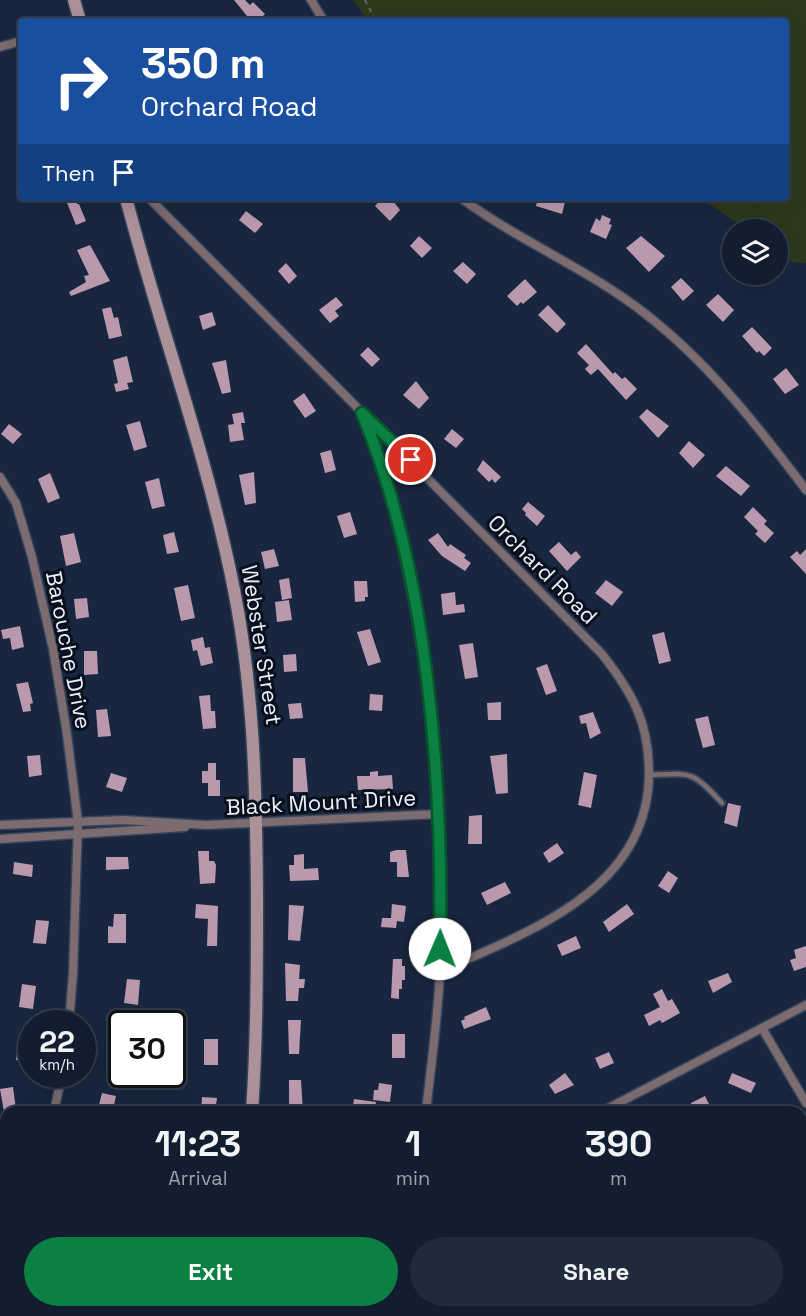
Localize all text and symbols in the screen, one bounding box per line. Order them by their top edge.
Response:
text: 350 m [141,37,266,90]
icon: right [42,42,120,120]
text: Orchard Road [141,89,317,124]
icon: arrive [107,156,140,189]
text: Then [42,159,95,187]
map controls [722,219,788,285]
button: layers [722,219,788,285]
pin [385,434,436,485]
icon: arrive [394,443,427,476]
street label: Orchard Road [482,508,604,630]
street label: Webster Street [236,563,288,727]
street label: Barouche Drive [40,569,98,731]
street label: Black Mount Drive [225,783,417,821]
position arrow [408,917,472,981]
speed limit sign: 30 [108,1010,186,1088]
text: 22 [39,1022,75,1061]
text: km/h [39,1055,75,1074]
text: 11:23 [155,1121,241,1167]
text: 1 [405,1121,421,1167]
text: 390 [585,1121,652,1167]
text: Arrival [168,1165,228,1191]
text: min [396,1165,430,1191]
text: m [610,1165,627,1191]
button: Exit [24,1237,398,1306]
button: Share [410,1237,783,1306]

